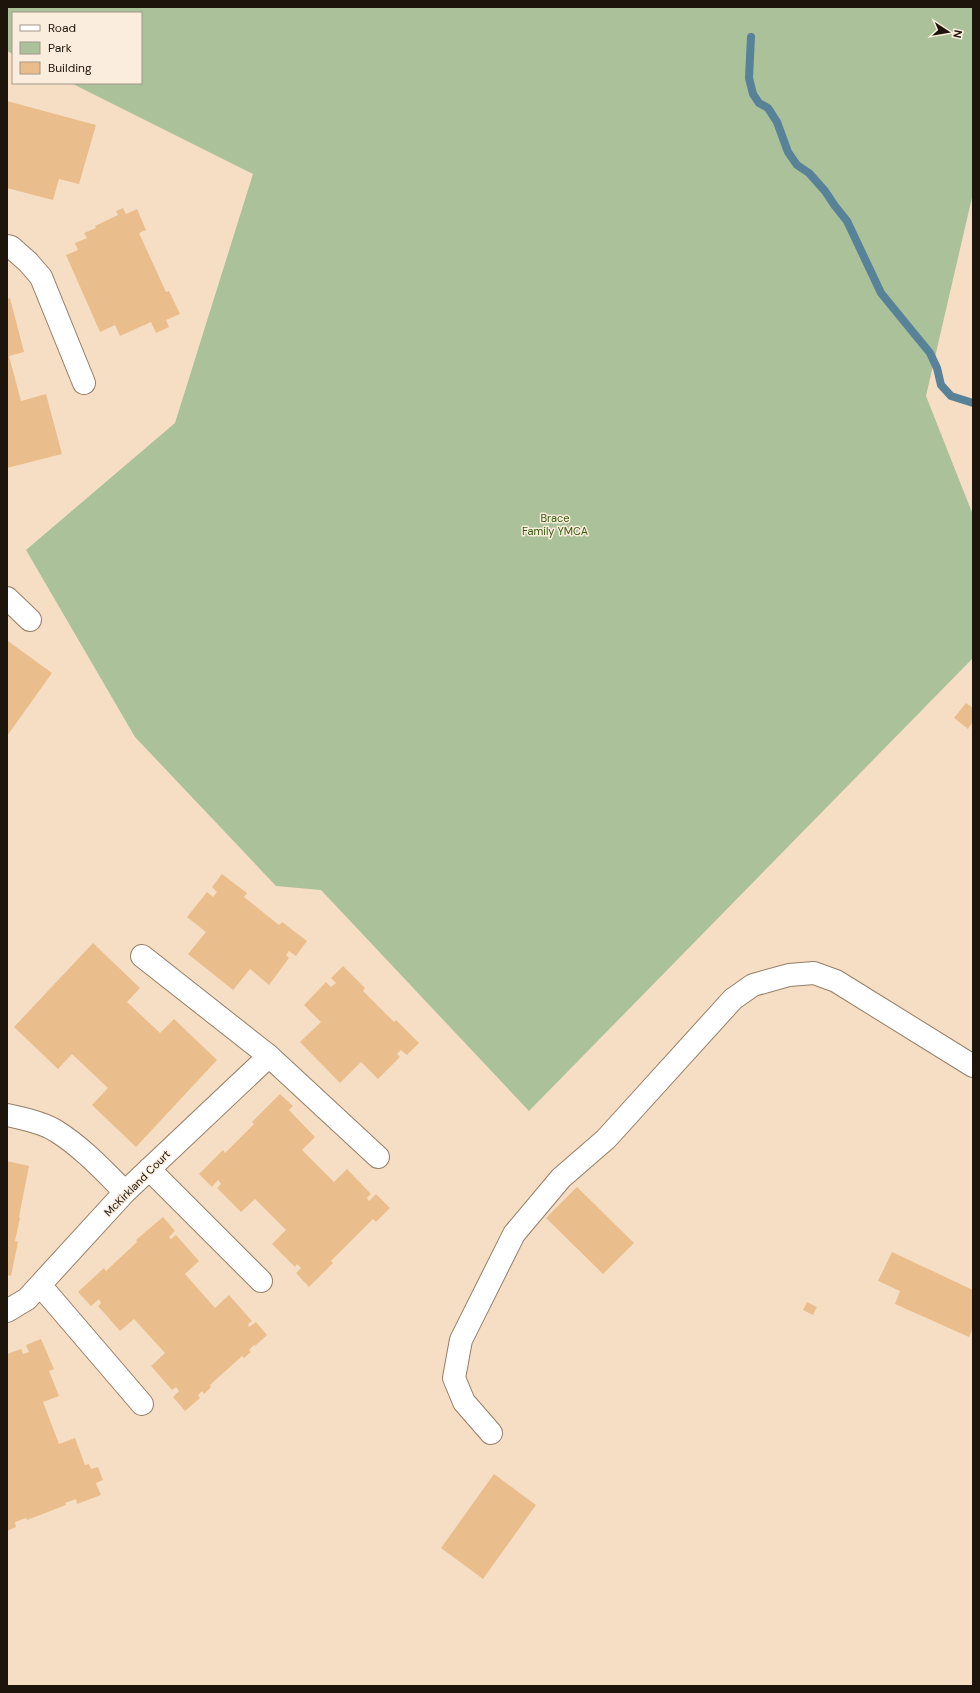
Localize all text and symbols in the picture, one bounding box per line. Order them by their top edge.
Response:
legend [12,12,142,84]
north arrow [928,12,968,52]
text: Road [48,20,76,36]
text: N [950,29,965,39]
text: Park [48,40,72,56]
text: Building [48,60,92,76]
park label: Brace Family YMCA [522,511,588,538]
street label: McKirkland Court [101,1147,173,1219]

